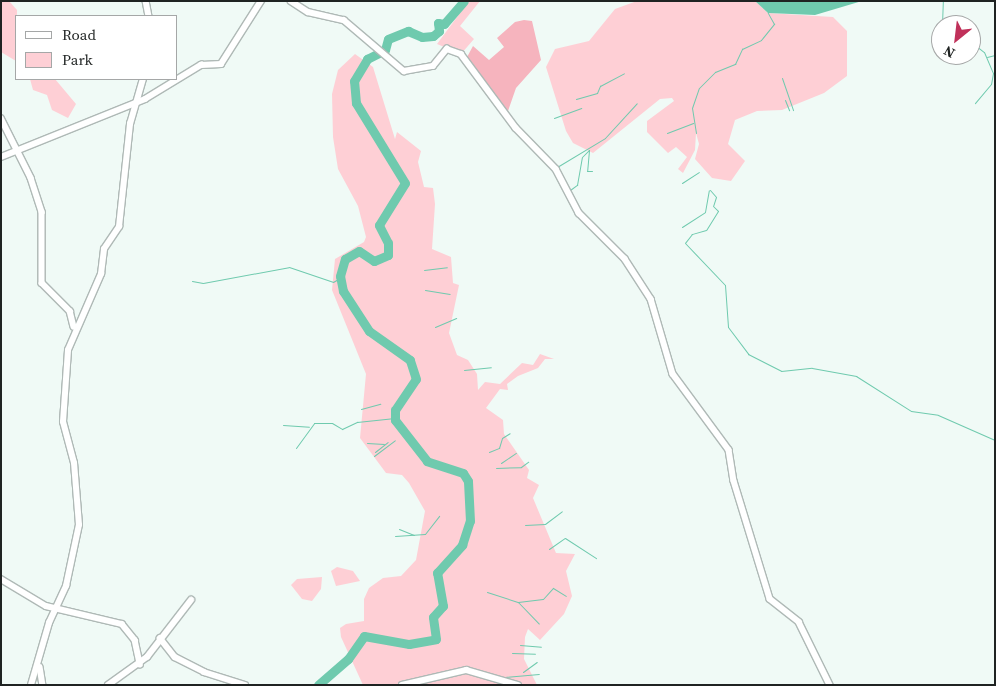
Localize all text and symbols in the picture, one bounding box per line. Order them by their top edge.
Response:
legend [15,15,178,80]
north arrow [931,15,981,65]
text: Road [62,24,96,45]
text: N [940,41,959,63]
text: Park [62,49,93,70]

